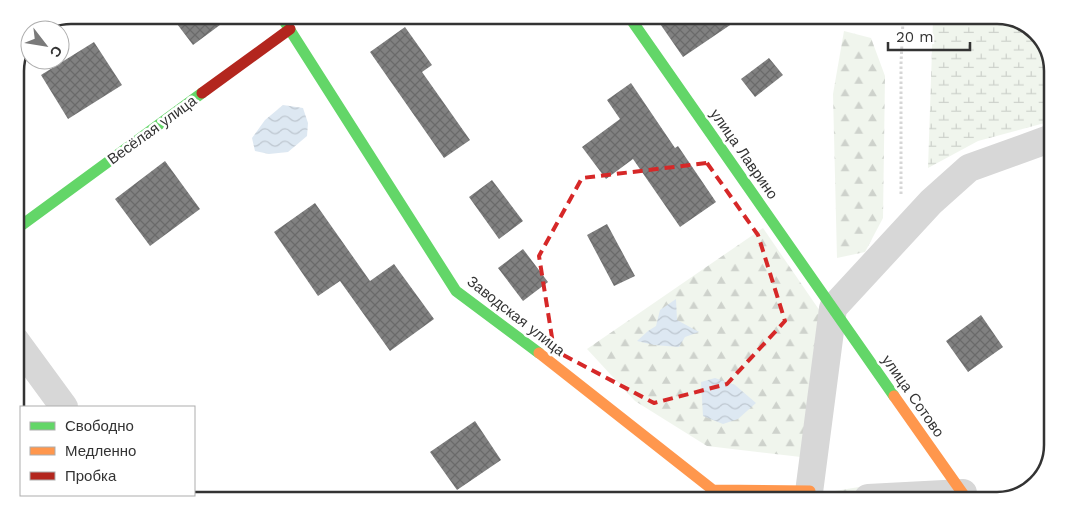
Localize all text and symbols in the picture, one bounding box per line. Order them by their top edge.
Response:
north arrow [20,20,70,70]
scale bar [888,20,970,52]
text: 20 m [896,28,934,46]
text: С [47,43,66,60]
street label: Весёлая улица [104,91,201,168]
street label: улица Лаврино [706,105,782,203]
street label: Заводская улица [463,272,569,360]
street label: улица Сотово [878,351,948,441]
legend [20,406,195,496]
text: Свободно [65,417,134,435]
text: Медленно [65,442,136,460]
text: Пробка [65,467,117,485]

